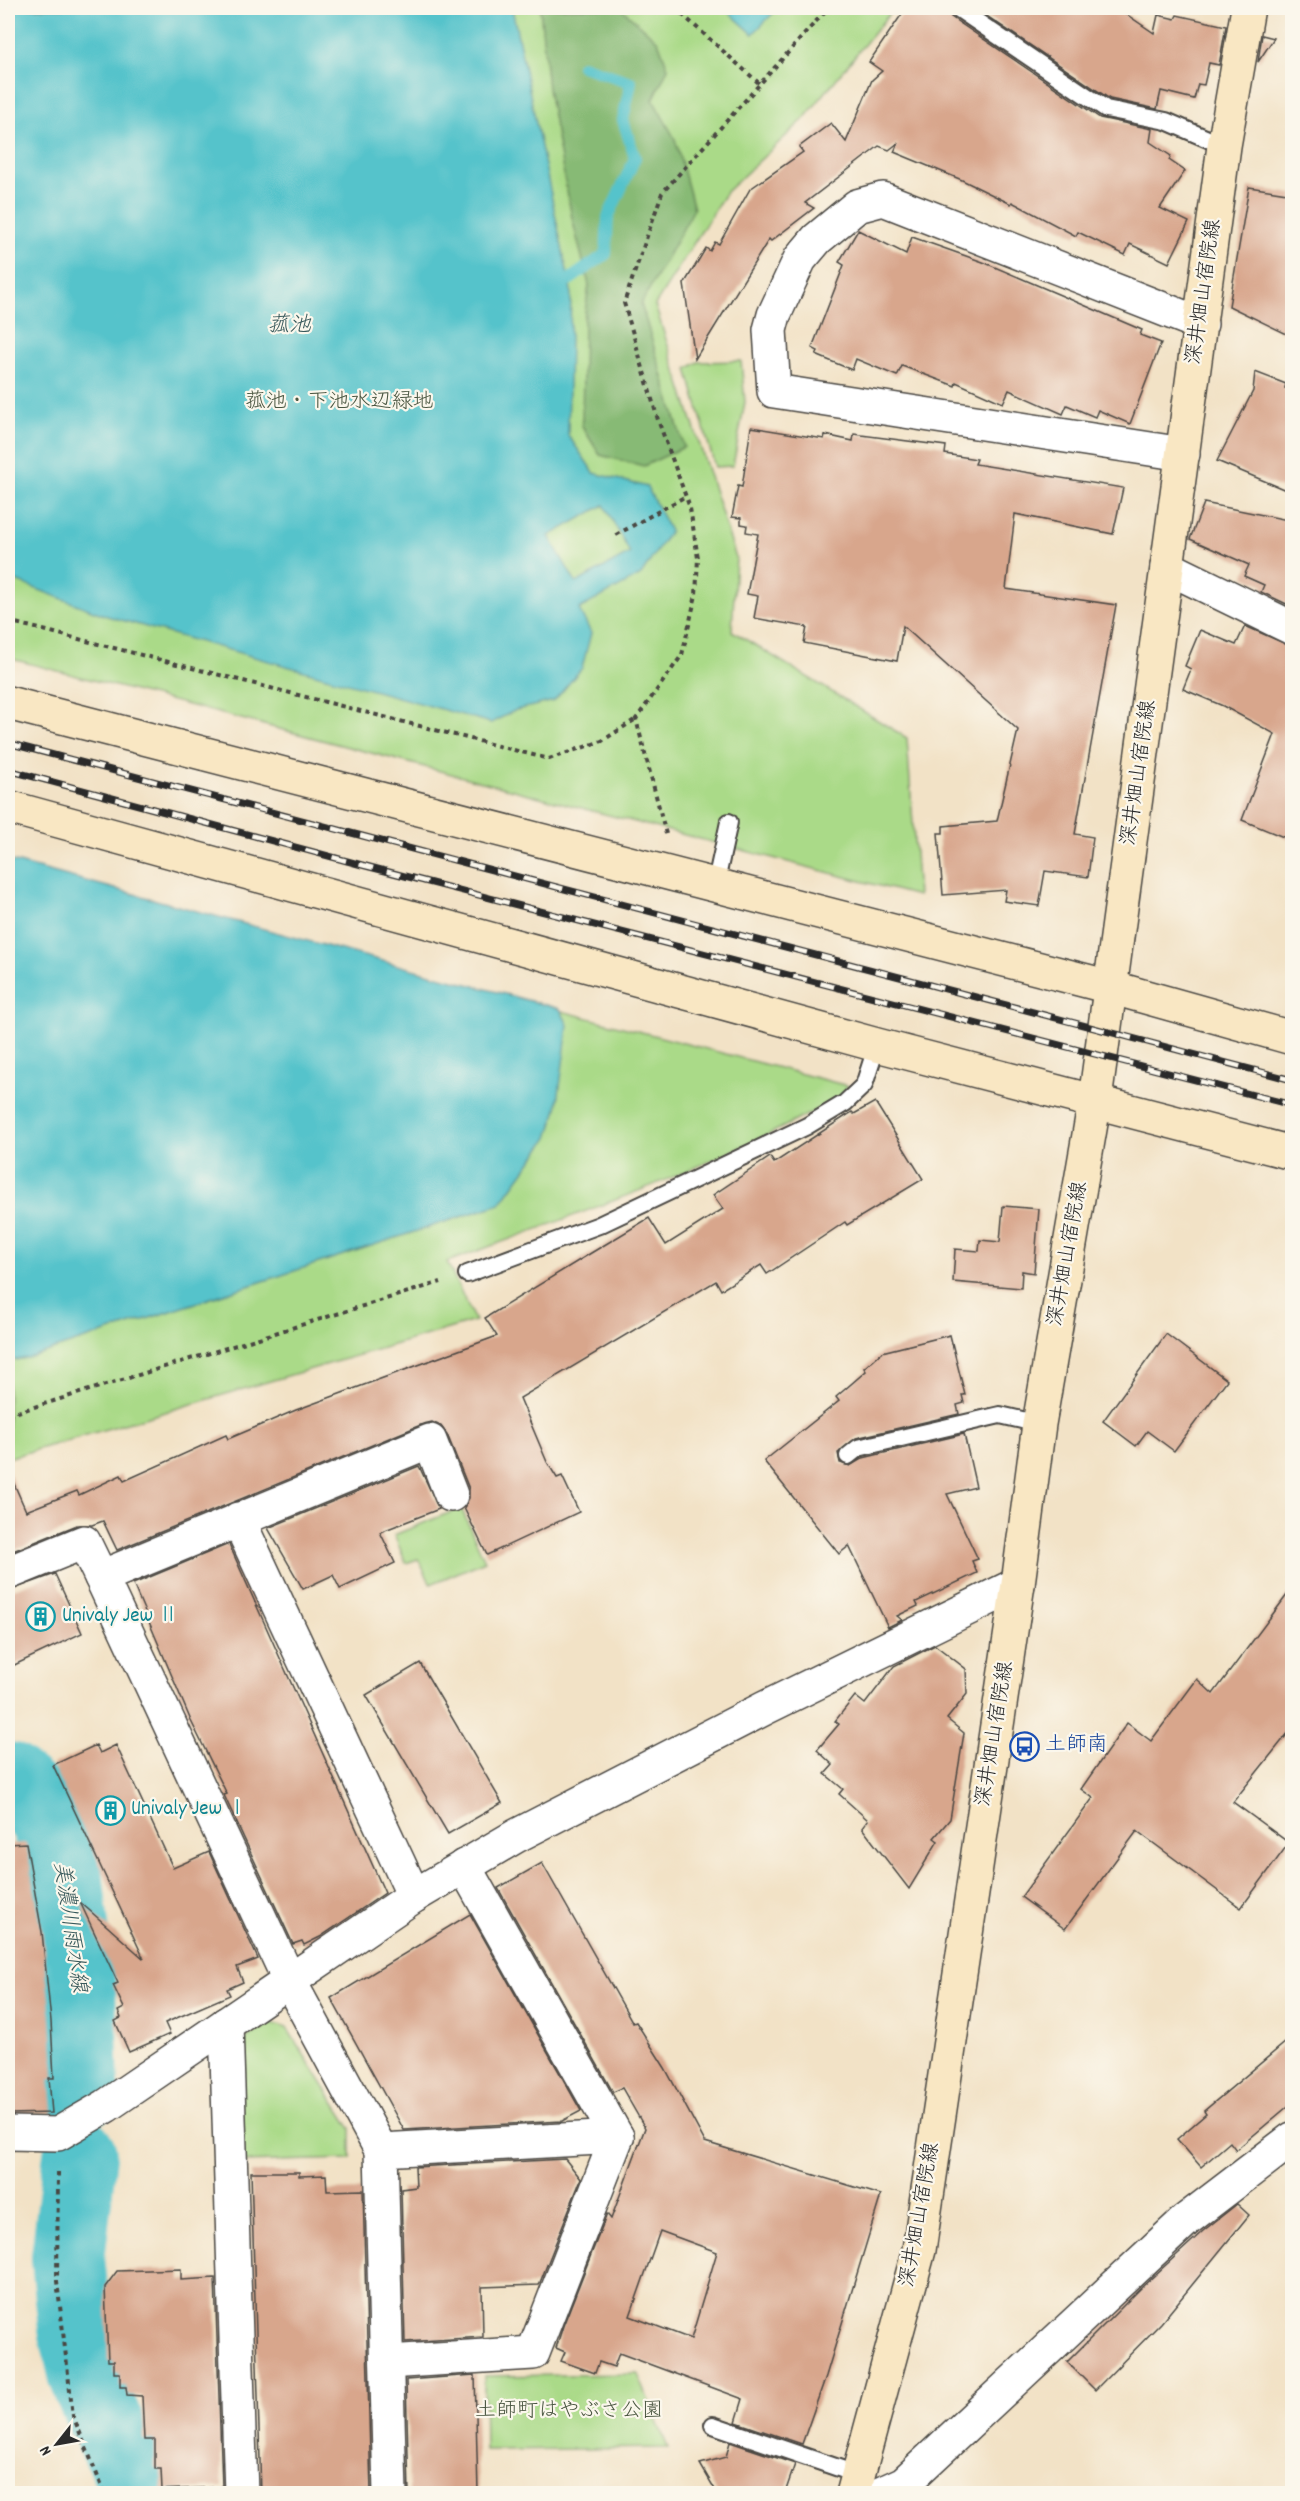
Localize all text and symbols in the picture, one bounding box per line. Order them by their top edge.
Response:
street label: 深井畑山宿院線 [1180,217,1230,367]
water label: 菰池 [267,311,312,342]
park label: 菰池・下池水辺緑地 [245,388,434,418]
street label: 深井畑山宿院線 [1115,698,1165,848]
street label: 深井畑山宿院線 [1041,1179,1097,1329]
building icon: Univaly Jew Ⅱ [25,1601,57,1633]
place label: Univaly Jew Ⅱ [62,1602,179,1632]
street label: 深井畑山宿院線 [970,1659,1022,1809]
bus stop icon: 土師南 [1008,1730,1040,1762]
place label: 土師南 [1045,1731,1108,1761]
building icon: Univaly Jew Ⅰ [94,1794,126,1826]
place label: Univaly Jew Ⅰ [131,1795,248,1825]
water label: 美濃川雨水線 [44,1859,94,1995]
street label: 深井畑山宿院線 [893,2140,949,2290]
park label: 土師町はやぶさ公園 [475,2397,663,2427]
north arrow [27,2414,87,2474]
text: N [34,2441,58,2460]

